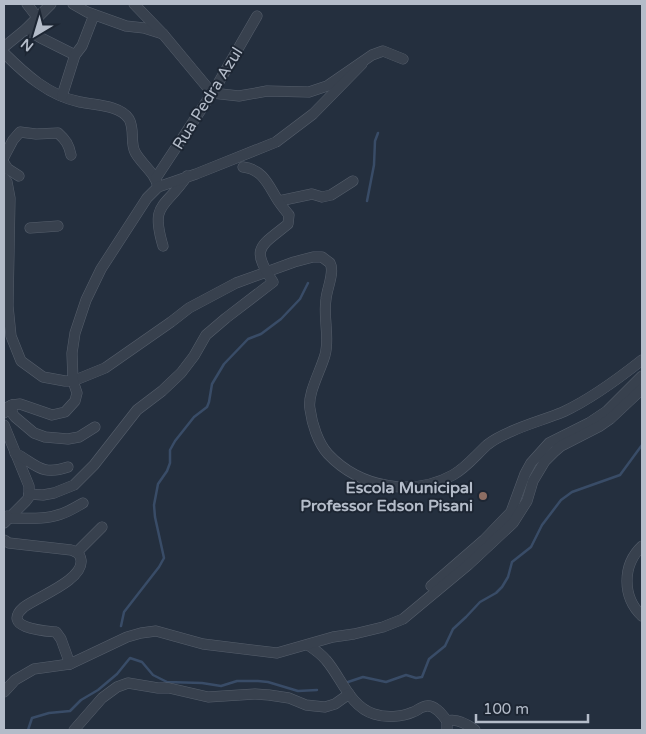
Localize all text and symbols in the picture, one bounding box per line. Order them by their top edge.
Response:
north arrow [10,10,60,60]
text: N [18,35,37,55]
street label: Rua Pedra Azul [168,44,247,153]
place label: Escola Municipal Professor Edson Pisani [300,478,473,516]
marker: Escola Municipal Professor Edson Pisani [477,490,489,502]
scale bar [476,692,588,724]
text: 100 m [483,700,529,718]

